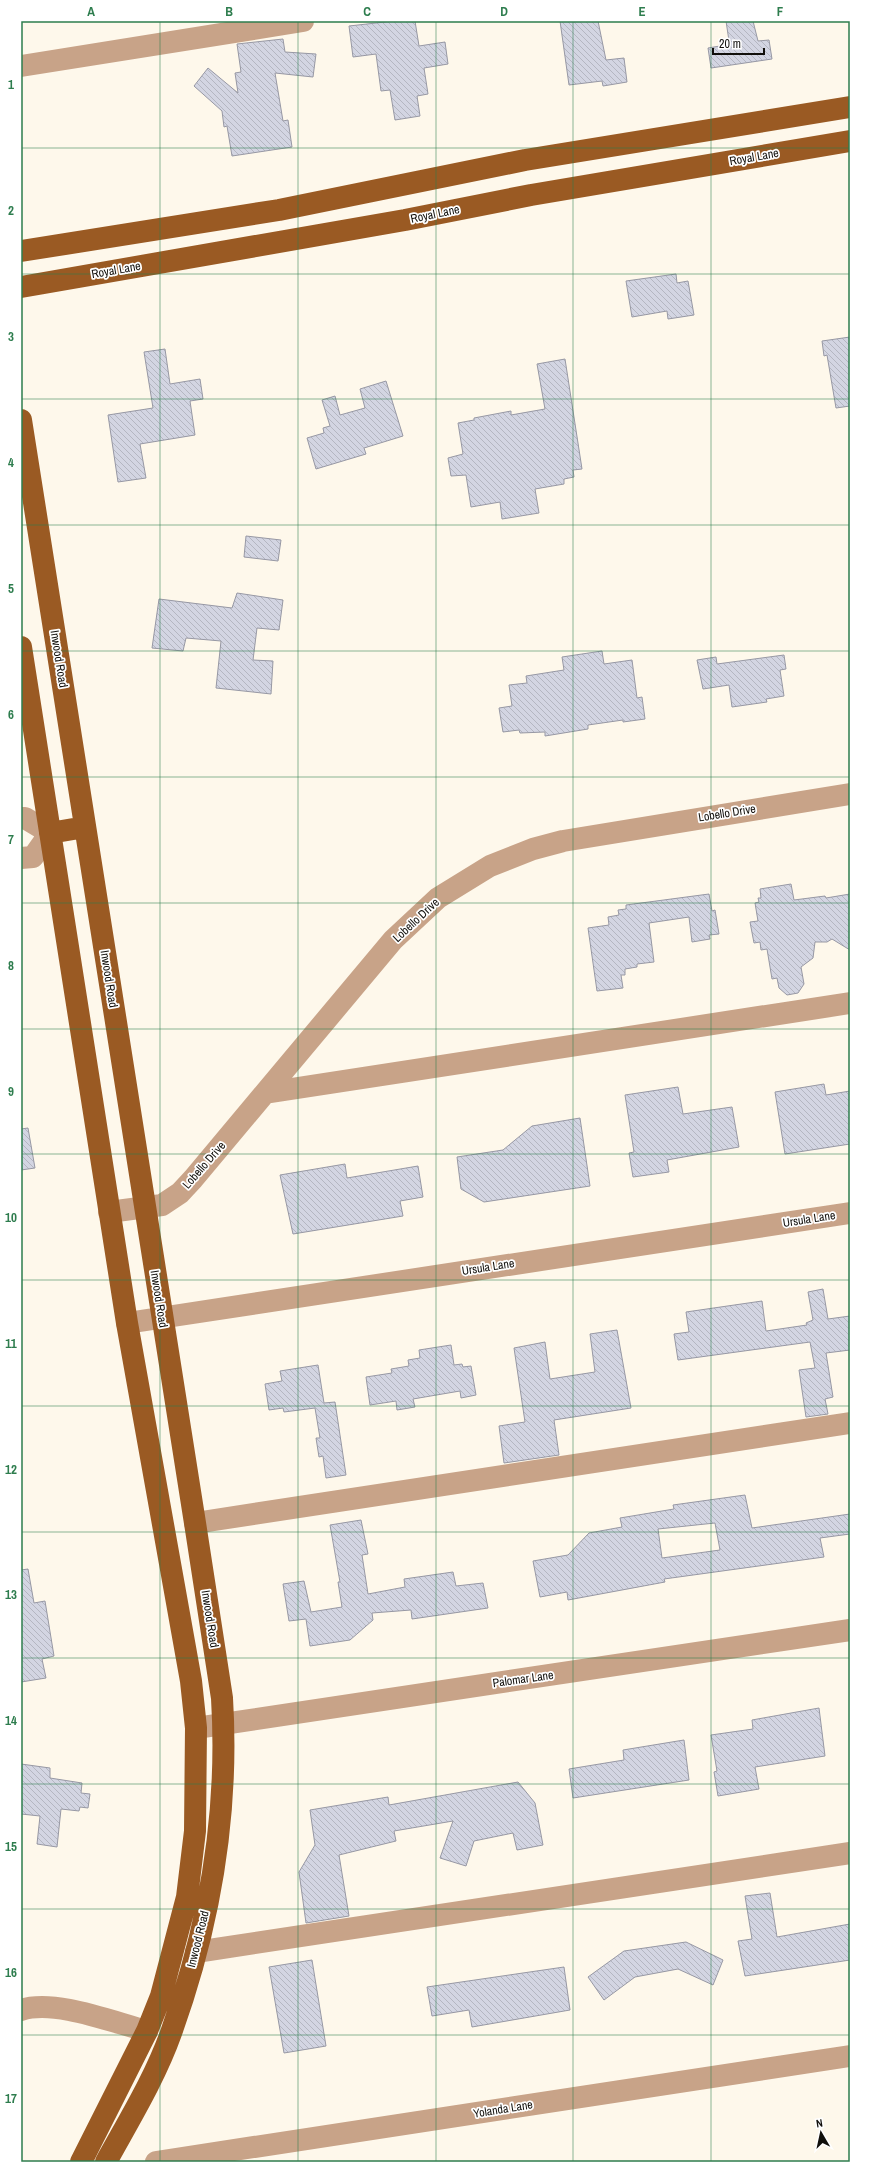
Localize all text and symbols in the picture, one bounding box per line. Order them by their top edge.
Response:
text: A [87,3,95,20]
text: B [225,3,233,20]
text: C [363,3,371,20]
text: D [500,3,508,20]
text: E [638,3,646,20]
text: F [777,3,784,20]
scale bar [713,30,764,56]
text: 20 m [719,36,741,52]
text: 1 [8,76,14,93]
street label: Royal Lane [728,145,780,169]
street label: Royal Lane [409,201,461,227]
text: 2 [8,202,14,219]
street label: Royal Lane [90,258,142,282]
text: 3 [8,328,14,345]
text: 4 [8,454,14,471]
text: 5 [8,580,14,597]
street label: Inwood Road [47,629,71,689]
text: 6 [8,706,14,723]
street label: Lobello Drive [697,801,757,825]
text: 7 [8,831,14,848]
street label: Lobello Drive [389,894,443,946]
street label: Inwood Road [97,949,121,1009]
text: 8 [8,957,14,974]
text: 9 [8,1083,14,1100]
street label: Lobello Drive [179,1138,229,1192]
street label: Ursula Lane [782,1207,836,1231]
text: 10 [5,1209,17,1226]
street label: Ursula Lane [461,1255,515,1279]
street label: Inwood Road [147,1269,171,1329]
text: 11 [5,1335,17,1352]
text: 12 [5,1461,17,1478]
text: 13 [5,1586,17,1603]
street label: Inwood Road [198,1589,222,1649]
street label: Palomar Lane [492,1667,554,1691]
text: 14 [5,1712,17,1729]
text: 15 [5,1838,17,1855]
street label: Inwood Road [183,1909,213,1969]
text: 16 [5,1964,17,1981]
text: 17 [5,2090,17,2107]
street label: Yolanda Lane [472,2096,534,2122]
north arrow [801,2113,841,2153]
text: N [815,2116,824,2131]

